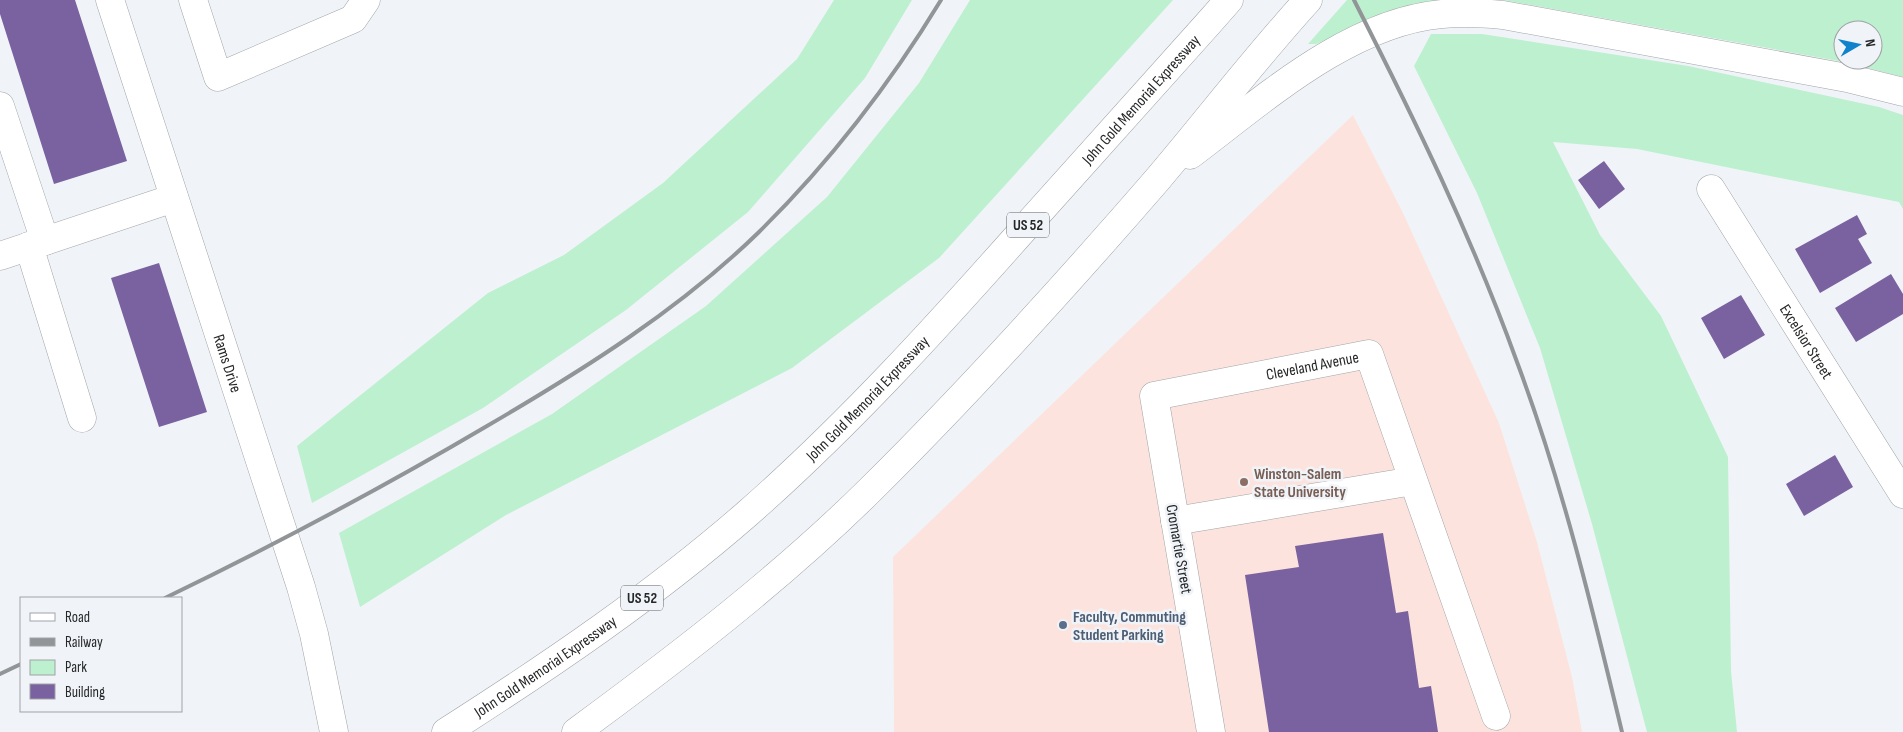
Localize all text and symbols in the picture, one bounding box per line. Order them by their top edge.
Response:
north arrow [1833,20,1883,70]
street label: John Gold Memorial Expressway [1078,31,1205,170]
text: N [1861,38,1879,48]
road number: US 52 [1007,212,1049,238]
street label: Excelsior Street [1775,301,1836,383]
street label: Rams Drive [208,332,245,395]
street label: John Gold Memorial Expressway [802,332,934,466]
street label: Cleveland Avenue [1265,348,1360,385]
place label: Winston-Salem State University [1254,465,1346,502]
marker: Winston-Salem State University [1238,476,1250,488]
street label: Cromartie Street [1161,503,1196,596]
road number: US 52 [621,586,663,610]
legend [20,597,182,712]
text: Road [65,608,90,627]
place label: Faculty, Commuting Student Parking [1073,608,1186,645]
street label: John Gold Memorial Expressway [470,612,621,723]
marker: Faculty, Commuting Student Parking [1057,619,1069,631]
text: Railway [65,633,103,652]
text: Park [65,658,87,677]
text: Building [65,683,105,702]

